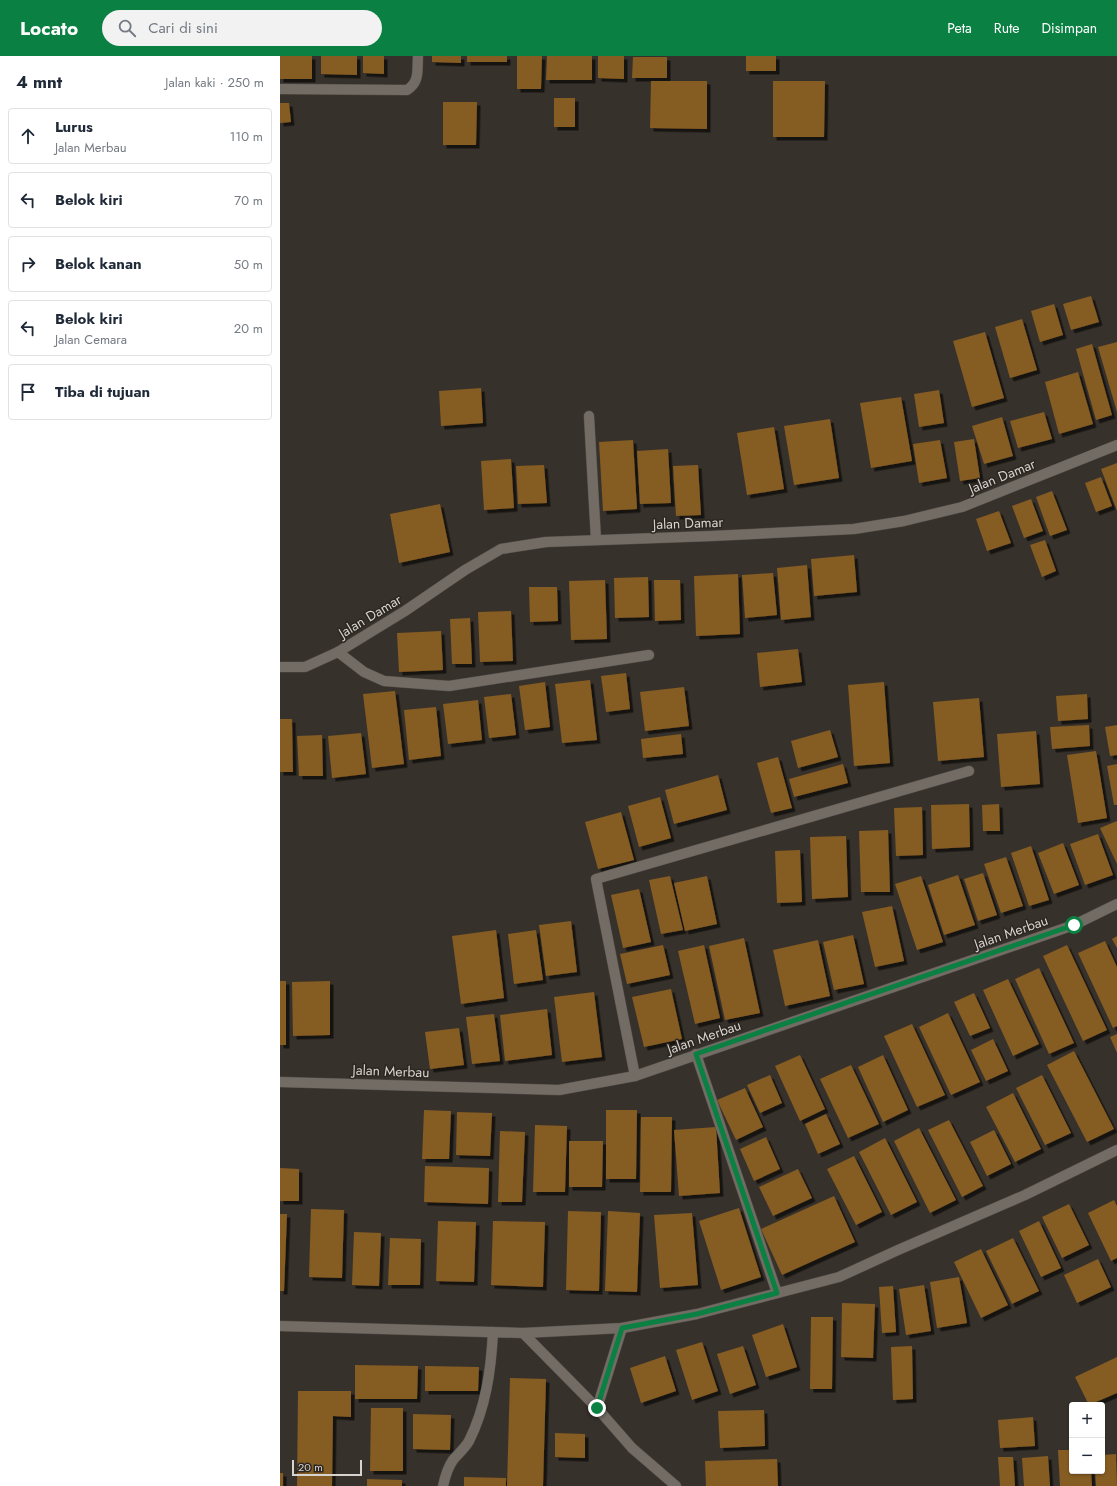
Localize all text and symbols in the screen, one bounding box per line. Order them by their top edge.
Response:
search box [102,10,382,46]
text: Locato [20,15,78,42]
icon: search [116,17,138,39]
text: Cari di sini [148,17,218,39]
text: Peta [947,18,972,38]
text: Rute [994,18,1020,38]
text: Disimpan [1042,18,1097,38]
text: 4 mnt [16,70,62,94]
text: Jalan kaki · 250 m [165,73,264,92]
text: Lurus [55,116,93,138]
icon: ahead [17,125,39,147]
text: 110 m [229,127,263,146]
text: Jalan Merbau [55,138,127,157]
icon: left [17,189,39,211]
text: Belok kiri [55,189,123,211]
text: 70 m [234,191,263,210]
icon: right [17,253,39,275]
text: Belok kanan [55,253,142,275]
text: 50 m [234,255,263,274]
text: Belok kiri [55,308,123,330]
icon: left [17,317,39,339]
text: 20 m [234,319,263,338]
text: Jalan Cemara [55,330,127,349]
icon: arrive [17,381,39,403]
text: Tiba di tujuan [55,381,150,403]
street label: Jalan Damar [964,453,1039,499]
street label: Jalan Damar [651,512,724,534]
street label: Jalan Damar [333,589,405,644]
street label: Jalan Merbau [969,910,1051,955]
route start [1065,916,1083,934]
street label: Jalan Merbau [662,1015,744,1060]
street label: Jalan Merbau [350,1060,430,1082]
route end [588,1399,606,1417]
map controls [1069,1402,1105,1474]
button: + [1069,1402,1105,1438]
button: − [1069,1438,1105,1474]
scale bar [292,1458,362,1477]
text: 20 m [298,1459,323,1475]

